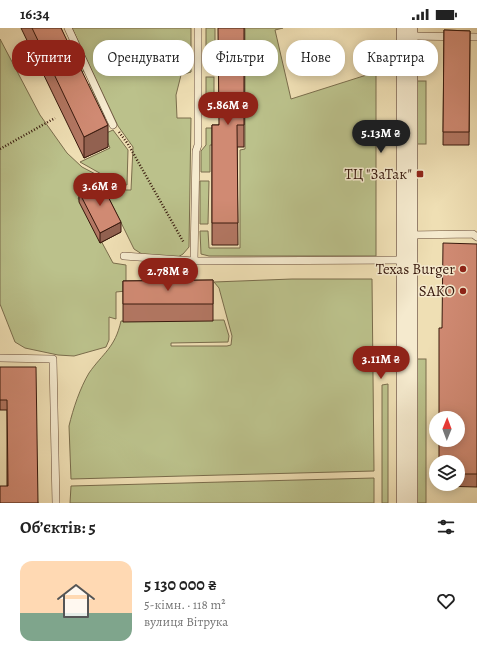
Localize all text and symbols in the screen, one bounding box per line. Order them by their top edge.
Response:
text: 16:34 [20,4,49,24]
chip: Купити [12,40,85,76]
chip: Орендувати [93,40,194,76]
chip: Фільтри [202,40,278,76]
chip: Нове [286,40,345,76]
chip: Квартира [353,40,438,76]
pin: 5.86M ₴ [191,92,265,126]
text: 5.86M ₴ [207,96,249,113]
pin: 5.13M ₴ [344,120,418,154]
text: 5.13M ₴ [361,124,401,141]
place label: ТЦ "ЗаТак" [345,164,412,184]
marker: ТЦ "ЗаТак" [415,169,425,179]
pin: 3.6M ₴ [67,173,133,207]
text: 3.6M ₴ [82,177,118,194]
pin: 2.78M ₴ [131,258,205,292]
place label: Texas Burger [376,259,455,279]
text: 2.78M ₴ [147,262,189,279]
marker: Texas Burger [458,264,468,274]
place label: SAKO [419,281,455,301]
marker: SAKO [458,286,468,296]
pin: 3.11M ₴ [344,346,418,380]
text: 3.11M ₴ [362,350,400,367]
north arrow [429,411,465,447]
map controls [429,411,465,491]
button: layers [429,455,465,491]
text: Об’єктів: 5 [20,516,96,539]
icon: filters [435,516,457,538]
text: 5 130 000 ₴ [144,573,217,596]
icon: home [52,577,100,625]
icon: heart [435,590,457,612]
text: 5-кімн. · 118 m² [144,596,226,613]
text: вулиця Вітрука [144,613,228,630]

